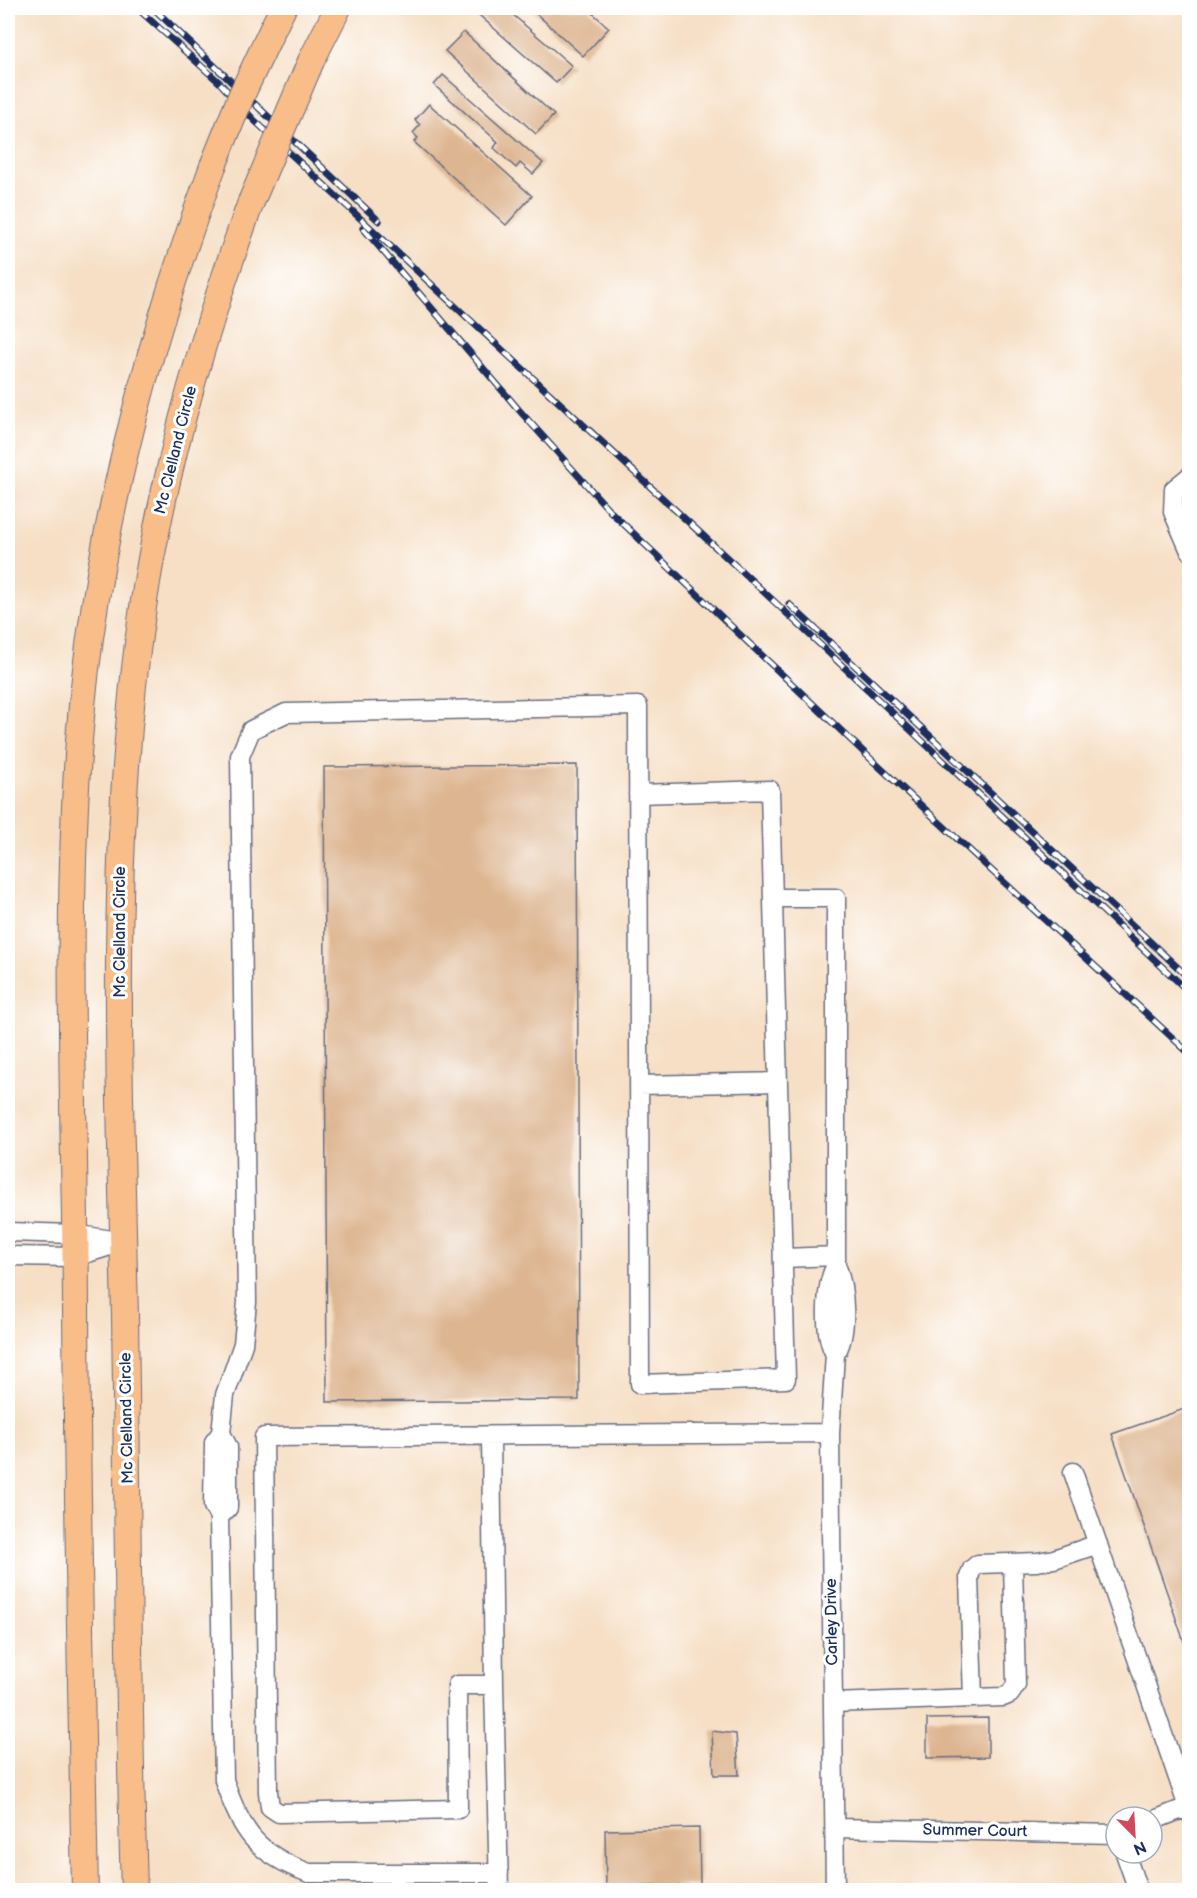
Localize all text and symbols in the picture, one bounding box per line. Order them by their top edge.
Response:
street label: Mc Clelland Circle [151,383,201,516]
street label: Mc Clelland Circle [111,866,130,998]
street label: Mc Clelland Circle [116,1352,138,1484]
street label: Carley Drive [822,1578,842,1666]
north arrow [1104,1805,1164,1865]
street label: Summer Court [922,1821,1028,1841]
text: N [1130,1836,1149,1858]

